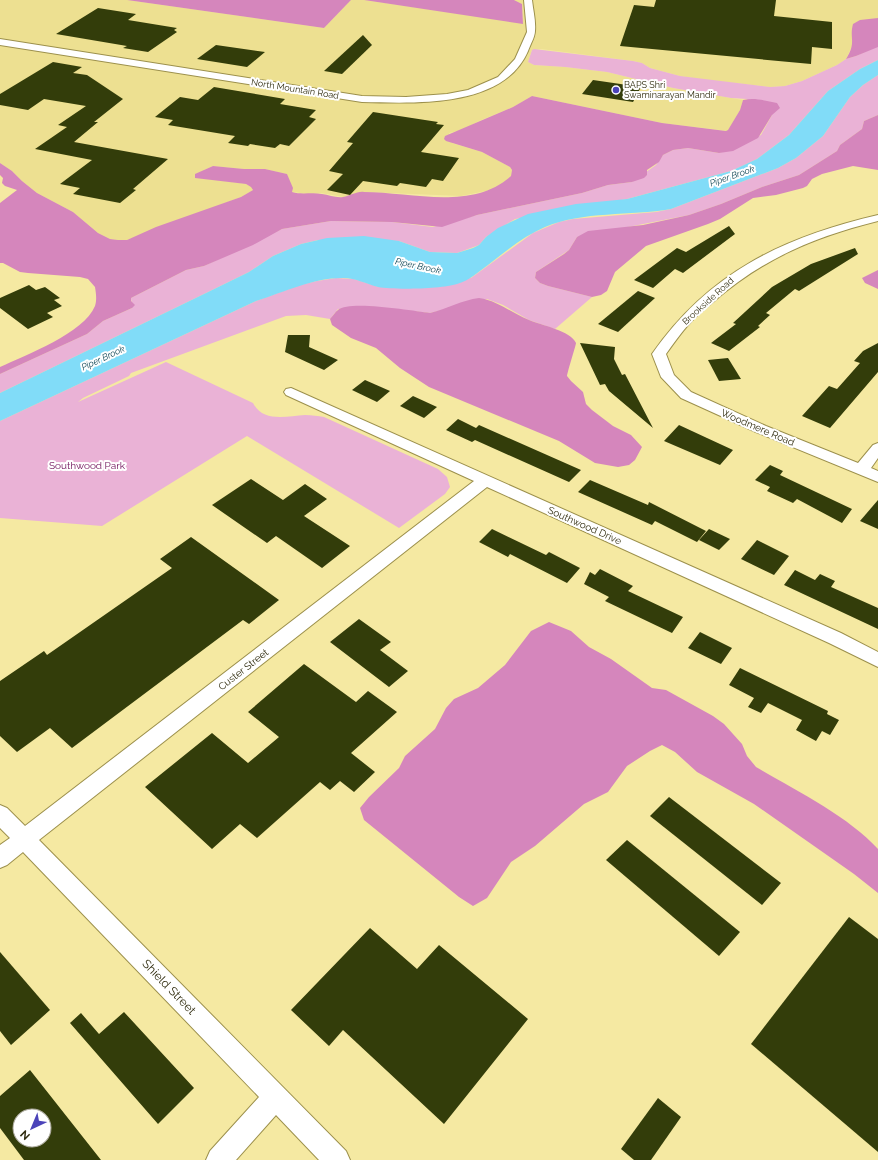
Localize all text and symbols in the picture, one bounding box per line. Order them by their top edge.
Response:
street label: North Mountain Road [250,77,340,101]
place label: BAPS Shri Swaminarayan Mandir [624,80,716,100]
marker: BAPS Shri Swaminarayan Mandir [611,85,621,95]
water label: Piper Brook [708,164,756,188]
water label: Piper Brook [394,256,442,276]
street label: Brookside Road [680,275,736,327]
water label: Piper Brook [80,344,126,372]
street label: Woodmere Road [719,407,796,448]
park label: Southwood Park [49,460,126,471]
street label: Southwood Drive [546,504,623,547]
street label: Custer Street [216,646,271,692]
street label: Shield Street [139,957,199,1017]
north arrow [12,1108,52,1148]
text: N [18,1127,33,1142]

